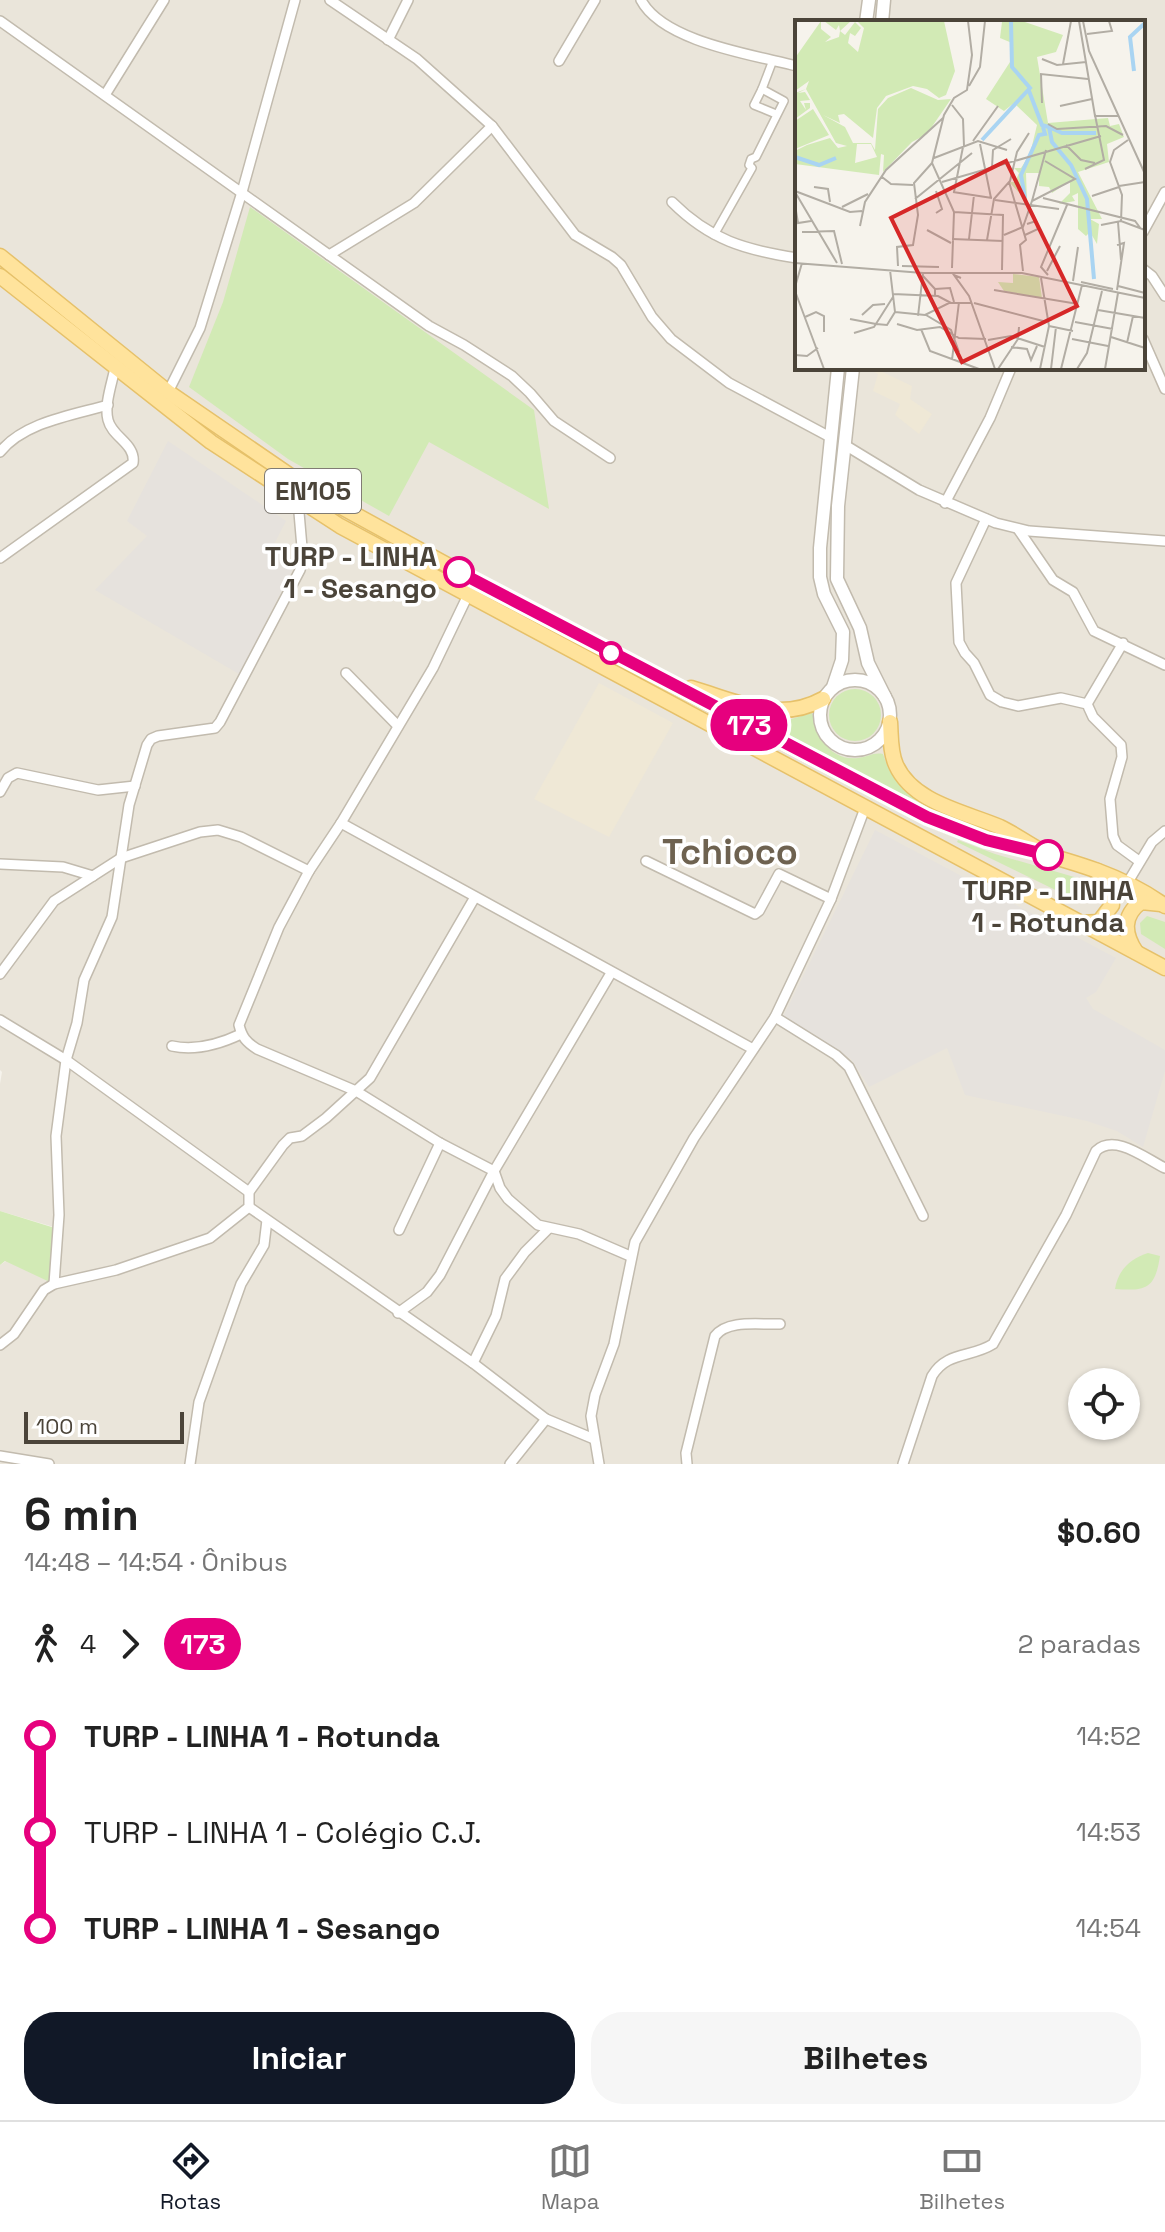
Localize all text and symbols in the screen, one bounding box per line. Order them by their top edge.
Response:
inset map [795,20,1145,370]
road number: EN105 [265,469,361,513]
place label: TURP - LINHA 1 - Sesango [265,538,437,606]
marker: TURP - LINHA 1 - Sesango [444,557,474,587]
unlabelled marker [600,642,622,664]
line badge: 173 [703,699,795,751]
text: 173 [726,707,772,743]
district label: Tchioco [662,829,798,875]
marker: TURP - LINHA 1 - Rotunda [1033,840,1063,870]
place label: TURP - LINHA 1 - Rotunda [962,872,1134,940]
map controls [1068,1368,1140,1440]
button: locate [1068,1368,1140,1440]
scale bar [24,1408,184,1444]
text: 100 m [36,1412,98,1440]
text: 6 min [24,1487,139,1543]
text: $0.60 [1057,1513,1141,1552]
text: 14:48 – 14:54 · Ônibus [24,1545,288,1579]
icon: walk [24,1622,68,1666]
icon: forward [108,1622,152,1666]
text: 173 [180,1626,225,1662]
text: 4 [80,1627,96,1661]
text: 2 paradas [1018,1627,1141,1661]
text: TURP - LINHA 1 - Rotunda [84,1717,440,1756]
text: 14:52 [1076,1719,1141,1753]
text: TURP - LINHA 1 - Colégio C.J. [84,1813,482,1852]
text: 14:53 [1076,1815,1141,1849]
text: TURP - LINHA 1 - Sesango [84,1909,440,1948]
text: 14:54 [1075,1911,1141,1945]
button: Iniciar [24,2012,575,2104]
button: Bilhetes [591,2012,1141,2104]
tab: Rotas [160,2139,221,2215]
tab: Mapa [541,2139,600,2215]
tab: Bilhetes [919,2139,1005,2215]

